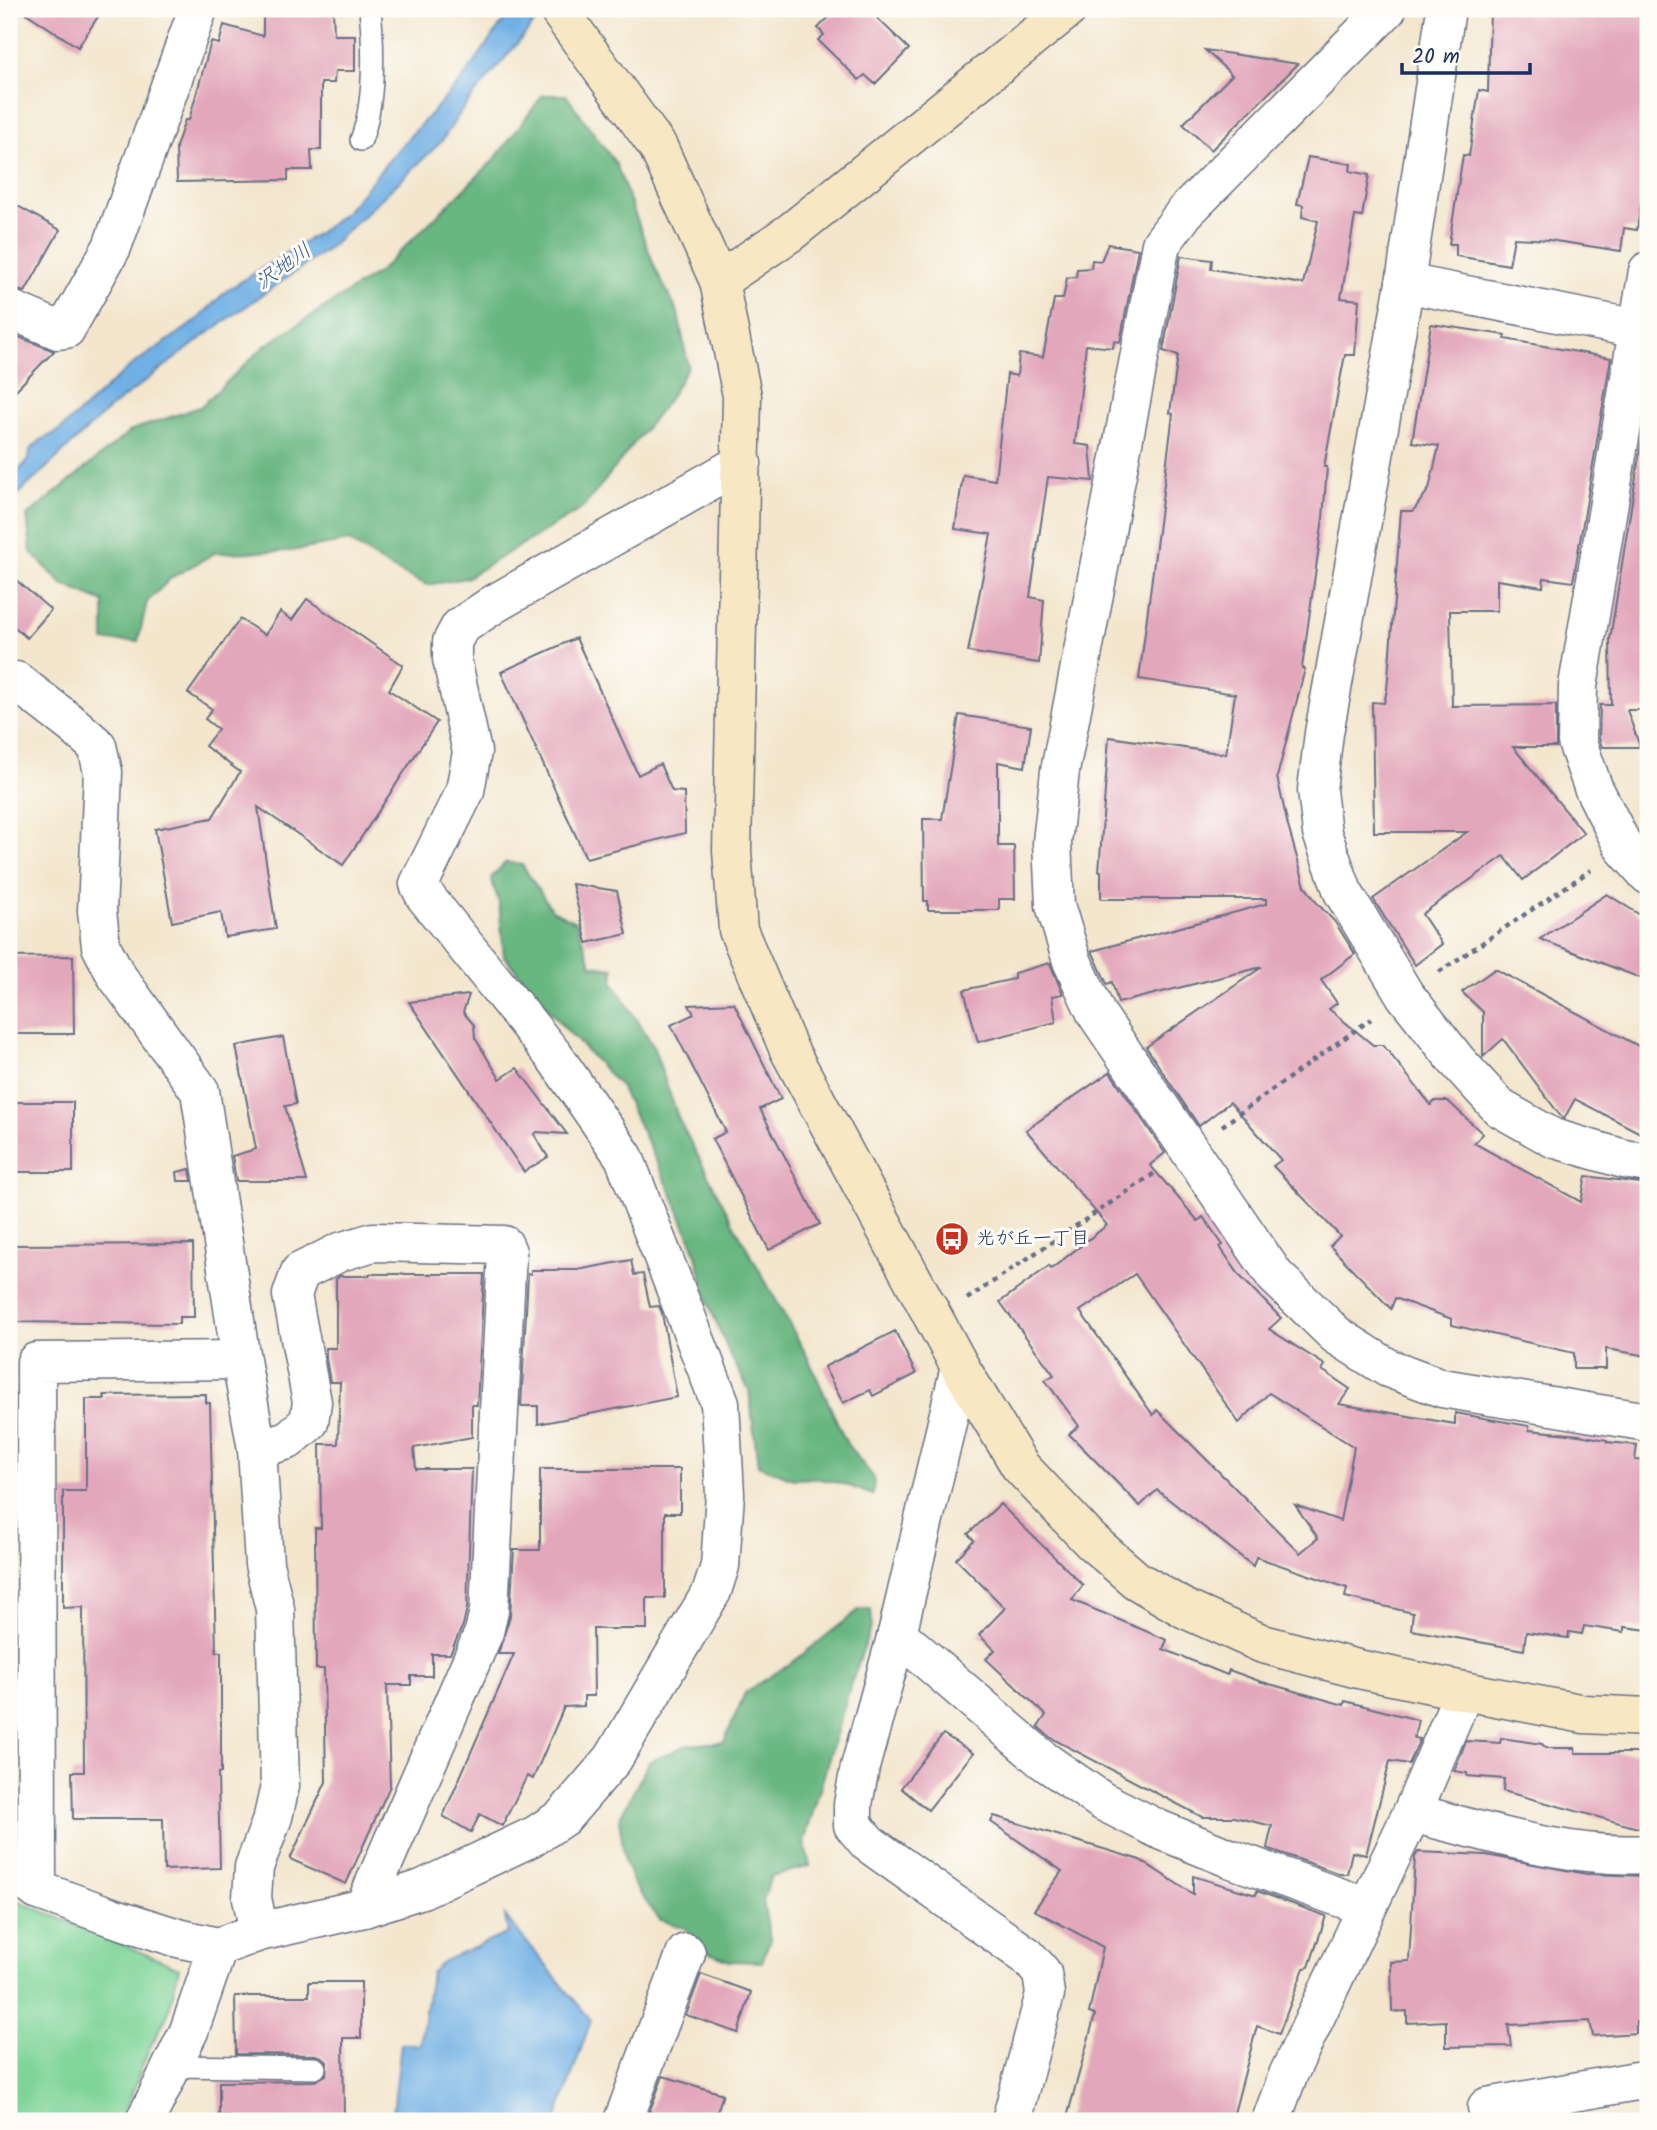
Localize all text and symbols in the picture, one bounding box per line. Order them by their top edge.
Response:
scale bar [1402,32,1529,76]
text: 20 m [1412,41,1460,74]
water label: 沢地川 [249,235,319,299]
bus stop icon: 光が丘一丁目 [933,1220,971,1258]
place label: 光が丘一丁目 [976,1224,1090,1254]

